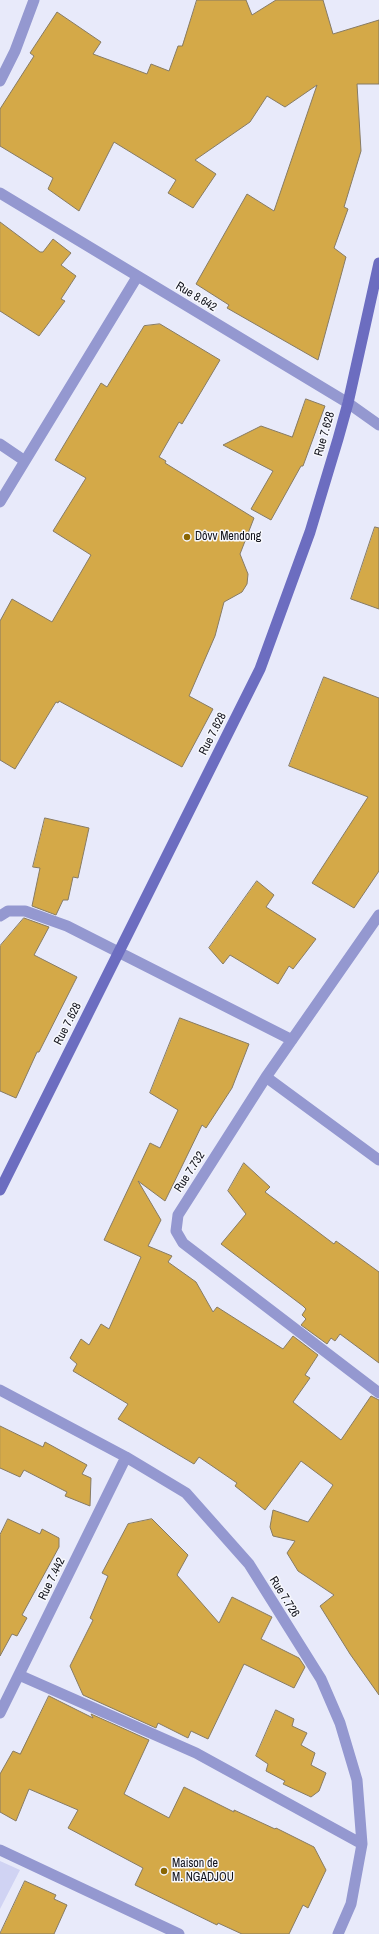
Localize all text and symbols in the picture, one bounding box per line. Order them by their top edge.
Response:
street label: Rue 8.642 [173,279,219,315]
street label: Rue 7.628 [312,410,338,458]
place label: Dôvv Mendong [195,530,261,544]
marker: Dôvv Mendong [182,532,192,542]
street label: Rue 7.628 [196,711,230,757]
street label: Rue 7.628 [51,1001,85,1047]
street label: Rue 7.732 [172,1149,208,1195]
street label: Rue 7.442 [36,1555,68,1603]
street label: Rue 7.726 [266,1574,302,1620]
place label: Maison de M. NGADJOU [172,1857,234,1885]
marker: Maison de M. NGADJOU [159,1866,169,1876]

